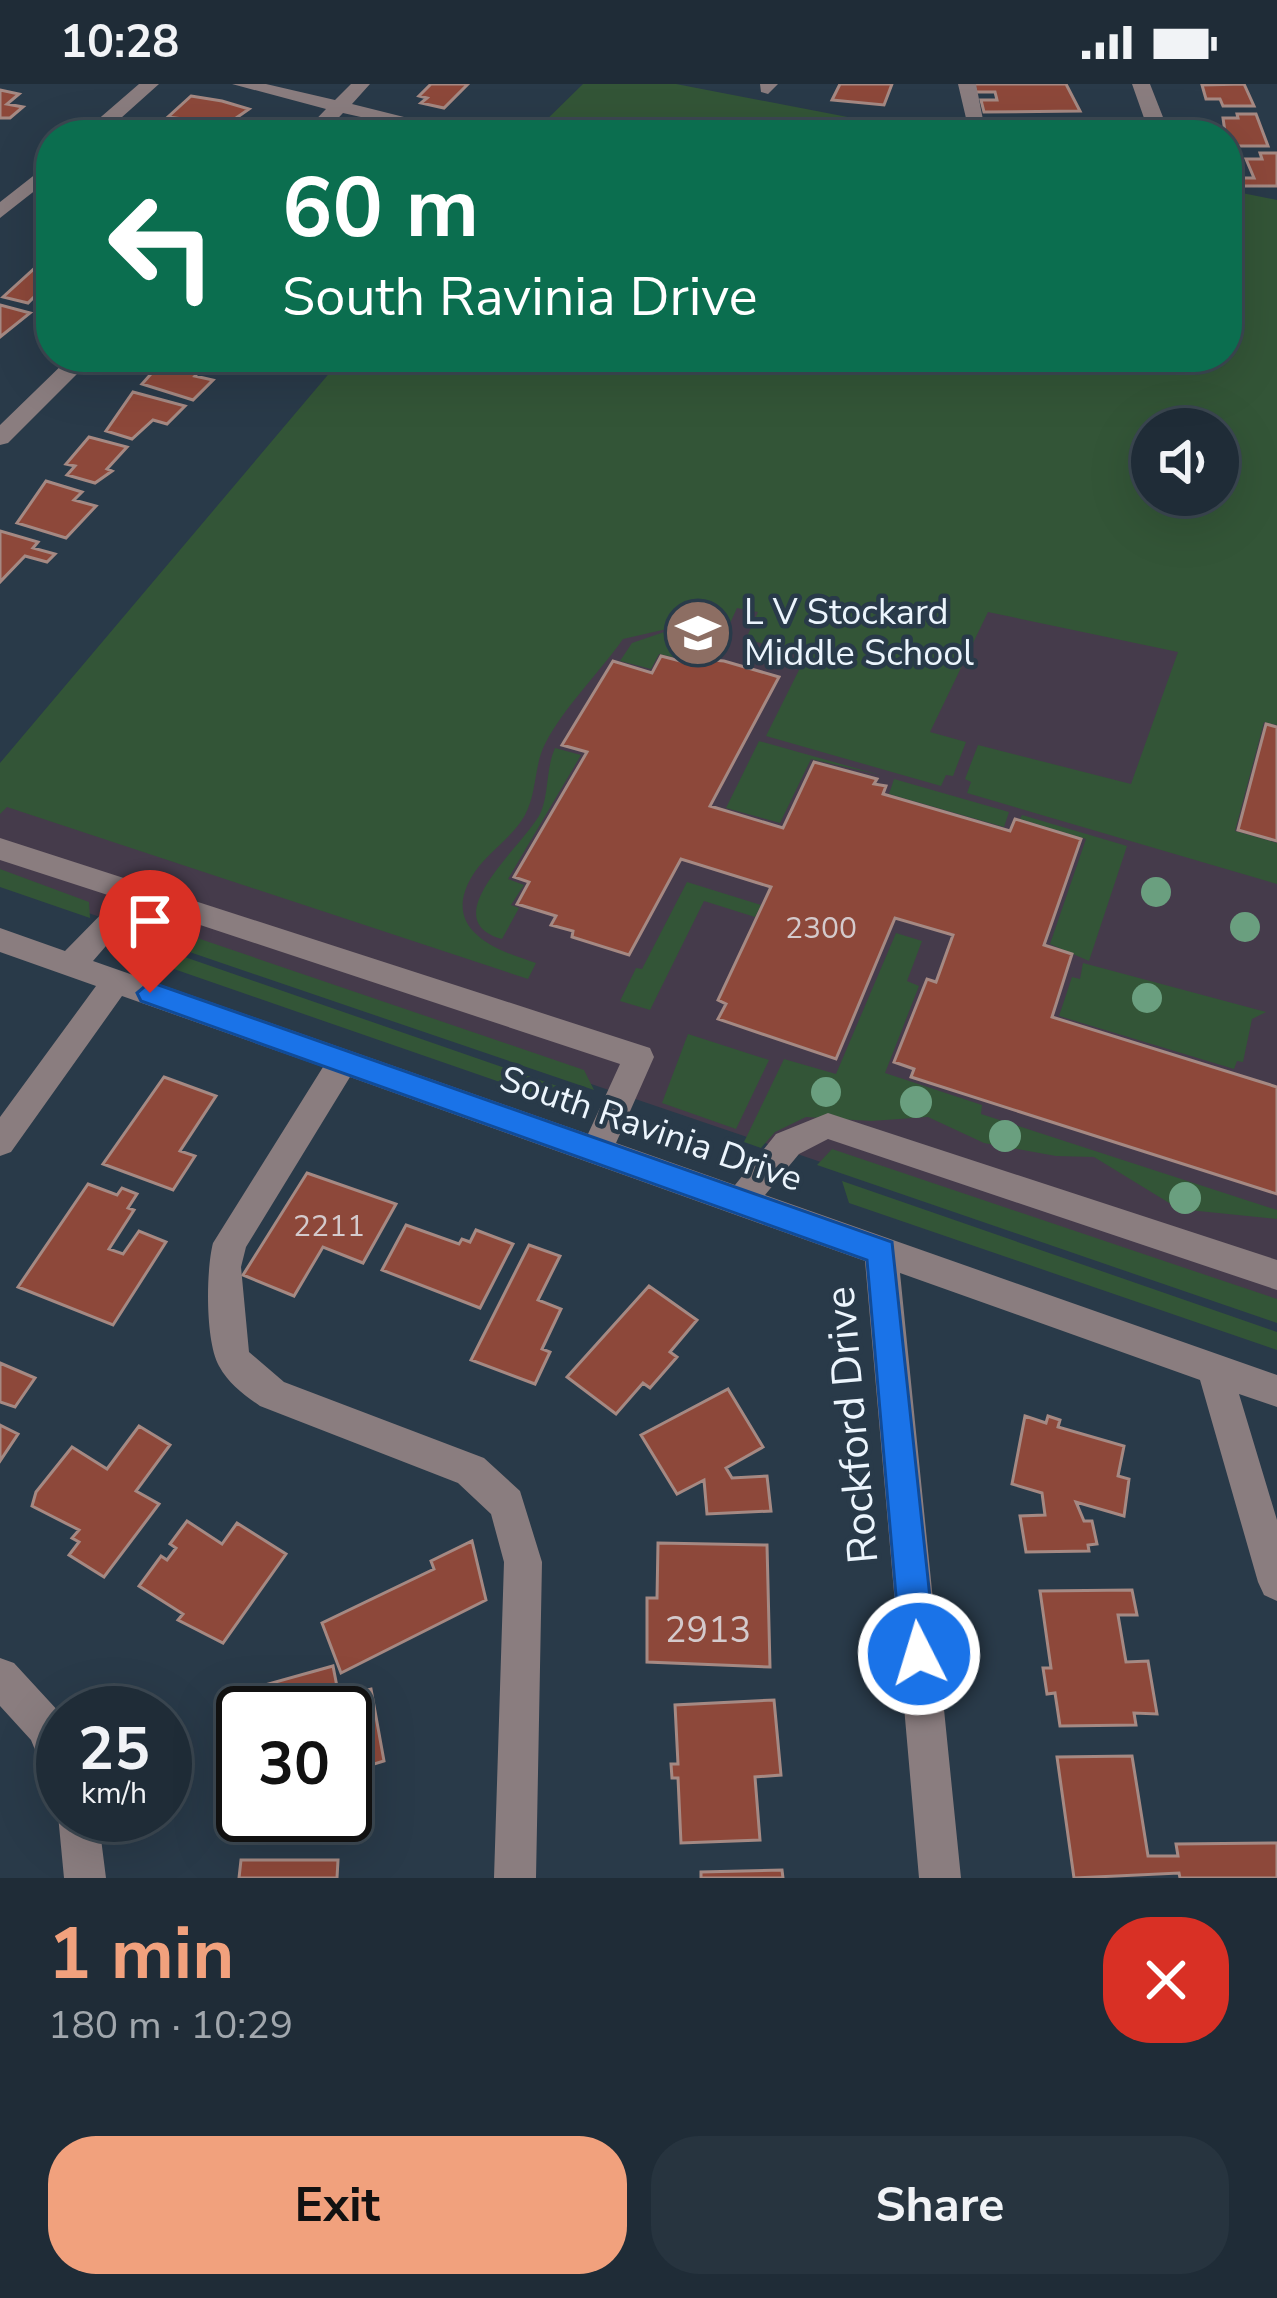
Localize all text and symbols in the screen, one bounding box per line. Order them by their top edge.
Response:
text: 10:28 [60,12,179,73]
text: 60 m [282,151,479,266]
icon: left [84,168,240,324]
text: South Ravinia Drive [282,260,757,334]
map controls [1131,408,1239,516]
button: sound [1131,408,1239,516]
place label: L V Stockard Middle School [744,588,974,678]
school or university icon: L V Stockard Middle School [663,598,733,668]
pin [99,870,201,993]
icon: arrive [117,888,183,954]
house number: 2300 [785,908,857,949]
street label: South Ravinia Drive [493,1054,809,1204]
house number: 2211 [293,1206,365,1247]
street label: Rockford Drive [812,1284,892,1566]
position arrow [856,1591,982,1717]
house number: 2913 [665,1606,751,1655]
speed limit sign: 30 [216,1686,372,1842]
text: 25 [78,1708,150,1790]
text: km/h [81,1773,147,1814]
text: 1 min [48,1905,234,2003]
button: close [1103,1917,1229,2043]
text: 180 m · 10:29 [48,1999,293,2052]
button: Exit [48,2136,627,2274]
button: Share [651,2136,1229,2274]

